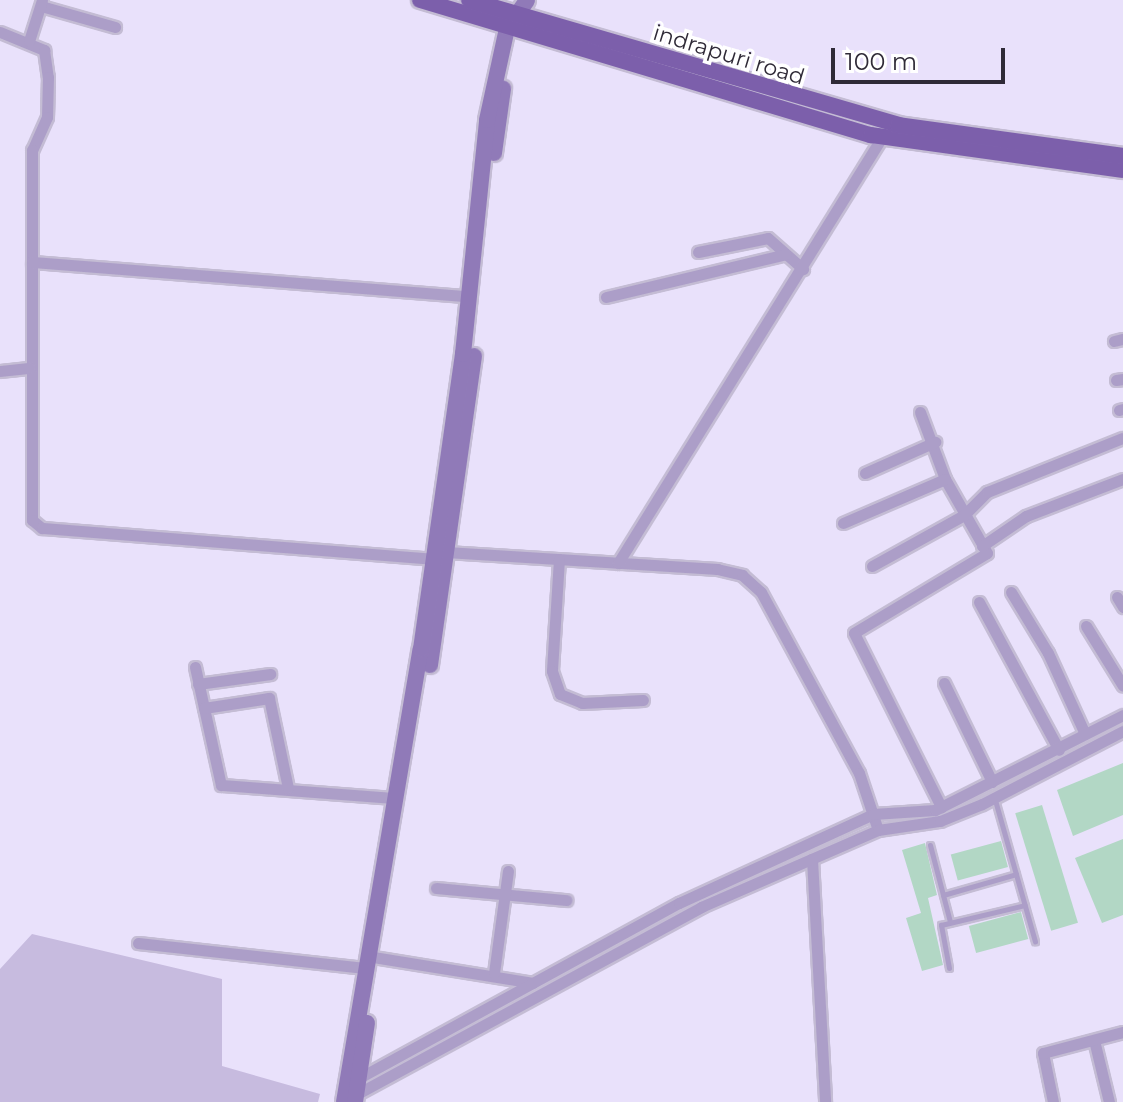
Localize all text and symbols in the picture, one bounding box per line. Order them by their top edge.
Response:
street label: indrapuri road [650,19,808,91]
scale bar [835,32,1009,82]
text: 100 m [845,47,917,76]

